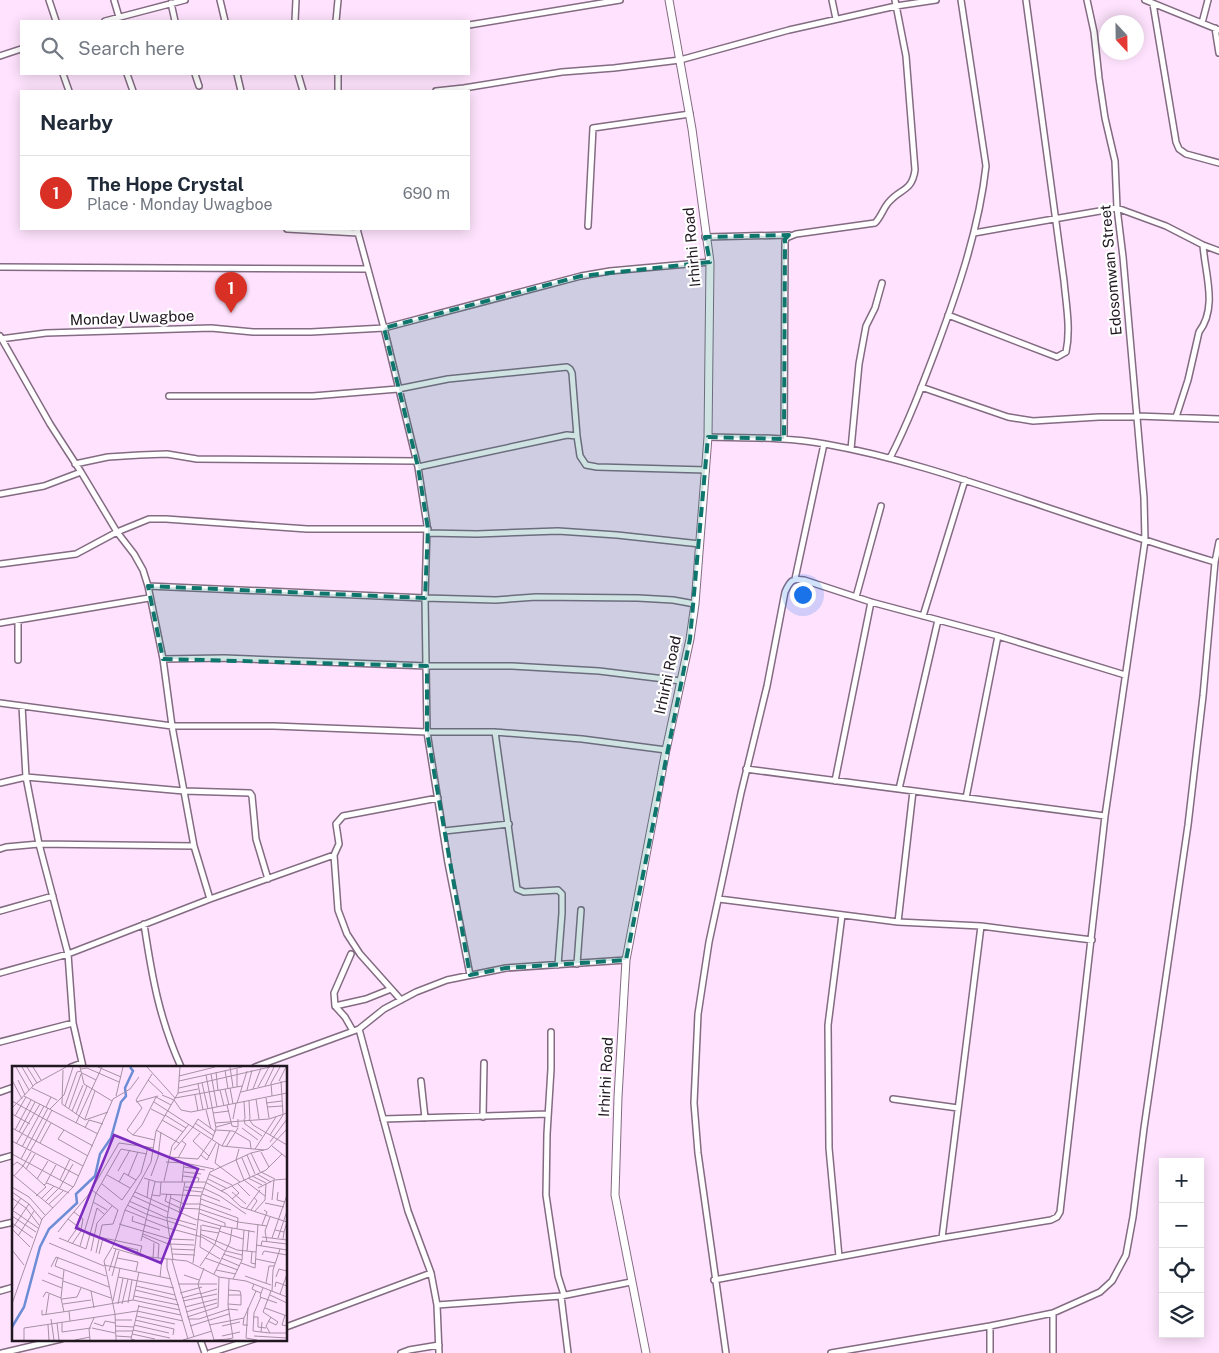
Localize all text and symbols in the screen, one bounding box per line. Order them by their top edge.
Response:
north arrow [1099,15,1144,60]
search box [20,20,470,75]
icon: search [38,34,66,62]
text: Search here [78,37,185,59]
text: Nearby [40,110,113,135]
text: The Hope Crystal [87,173,244,195]
text: 1 [53,184,59,203]
text: 690 m [403,184,450,203]
text: Place · Monday Uwagboe [87,195,273,214]
street label: Edosomwan Street [1096,204,1125,336]
street label: Irhirhi Road [680,206,703,288]
pin: 1 [215,272,247,313]
street label: Monday Uwagboe [69,307,194,328]
your location [790,582,816,608]
street label: Irhirhi Road [651,634,684,716]
street label: Irhirhi Road [595,1037,616,1117]
inset map [12,1066,288,1340]
map controls [1159,1158,1204,1338]
button: + [1159,1158,1204,1203]
button: − [1159,1203,1204,1248]
button: locate [1159,1248,1204,1293]
button: layers [1159,1293,1204,1338]

